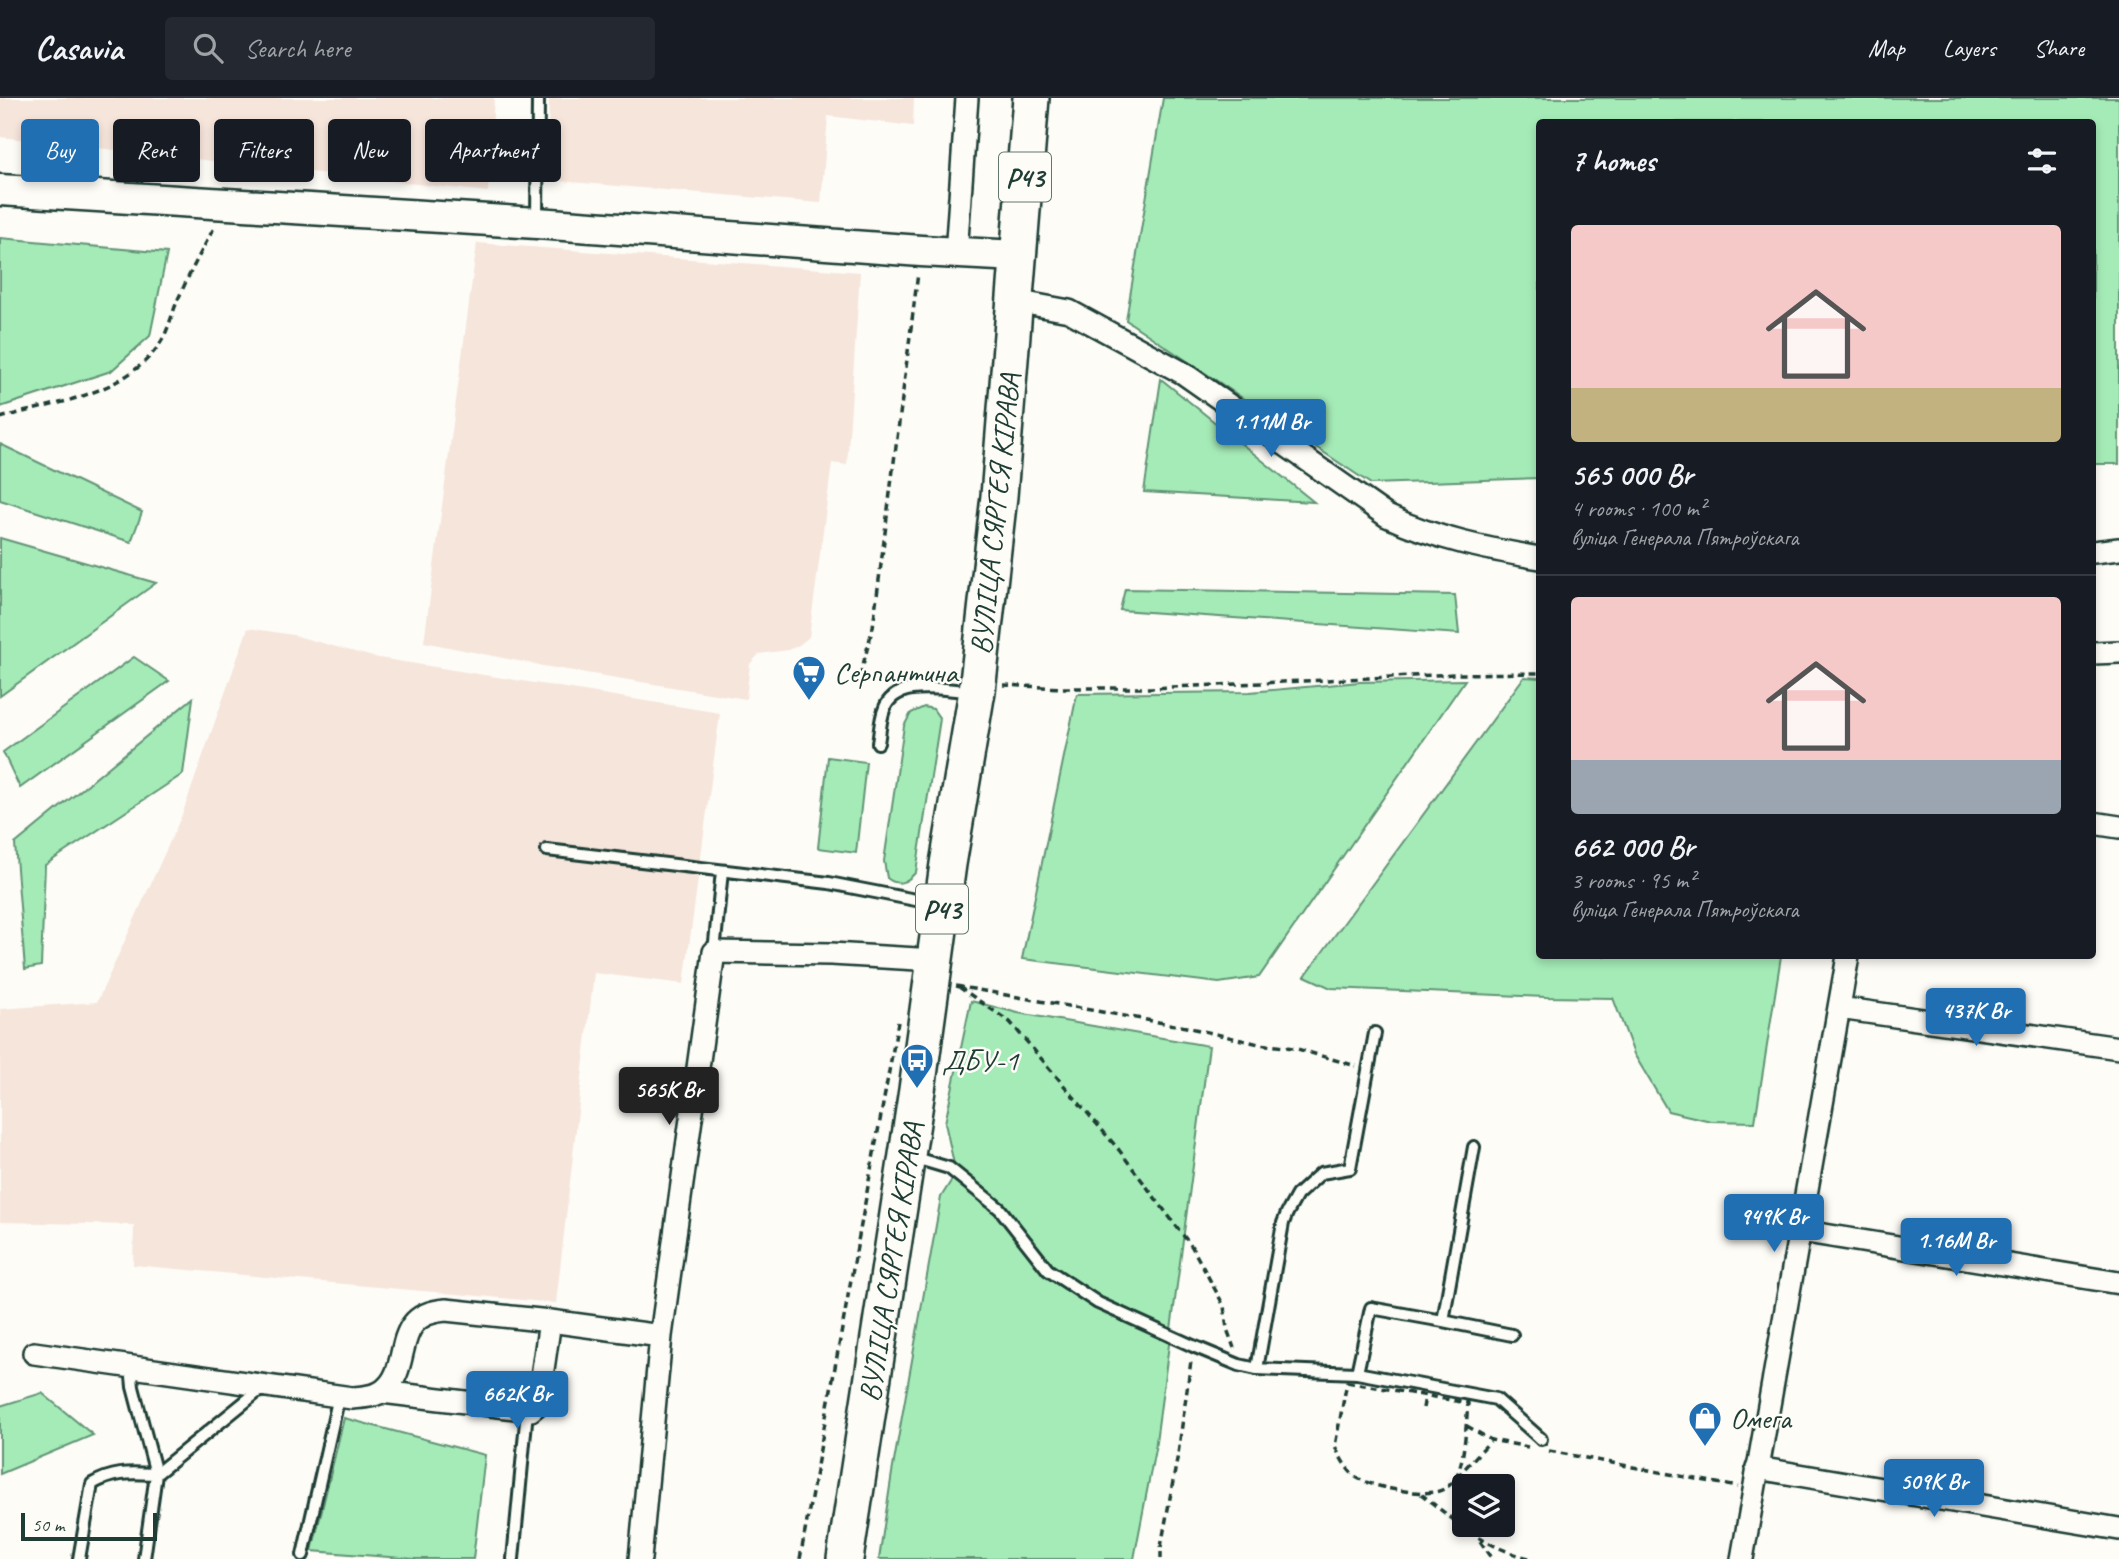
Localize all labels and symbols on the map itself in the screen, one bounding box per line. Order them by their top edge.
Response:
road number: Р43 [999,153,1051,202]
street label: ВУЛІЦА СЯРГЕЯ КІРАВА [961,371,1029,656]
pin: 1.11M Br [1199,400,1343,459]
supermarket icon: Серпантина [790,653,828,702]
place label: Серпантина [834,653,959,691]
road number: Р43 [916,884,968,934]
pin: 437K Br [1911,988,2041,1048]
bus stop icon: ДБУ-1 [898,1041,936,1090]
place label: ДБУ-1 [942,1041,1020,1079]
pin: 565K Br [604,1068,734,1127]
street label: ВУЛІЦА СЯРГЕЯ КІРАВА [850,1119,932,1404]
pin: 949K Br [1709,1194,1839,1254]
pin: 1.16M Br [1884,1218,2028,1278]
pin: 662K Br [452,1372,582,1431]
shop icon: Омега [1686,1399,1724,1448]
place label: Омега [1730,1399,1793,1437]
pin: 509K Br [1869,1460,1999,1519]
scale bar [21,1510,158,1542]

